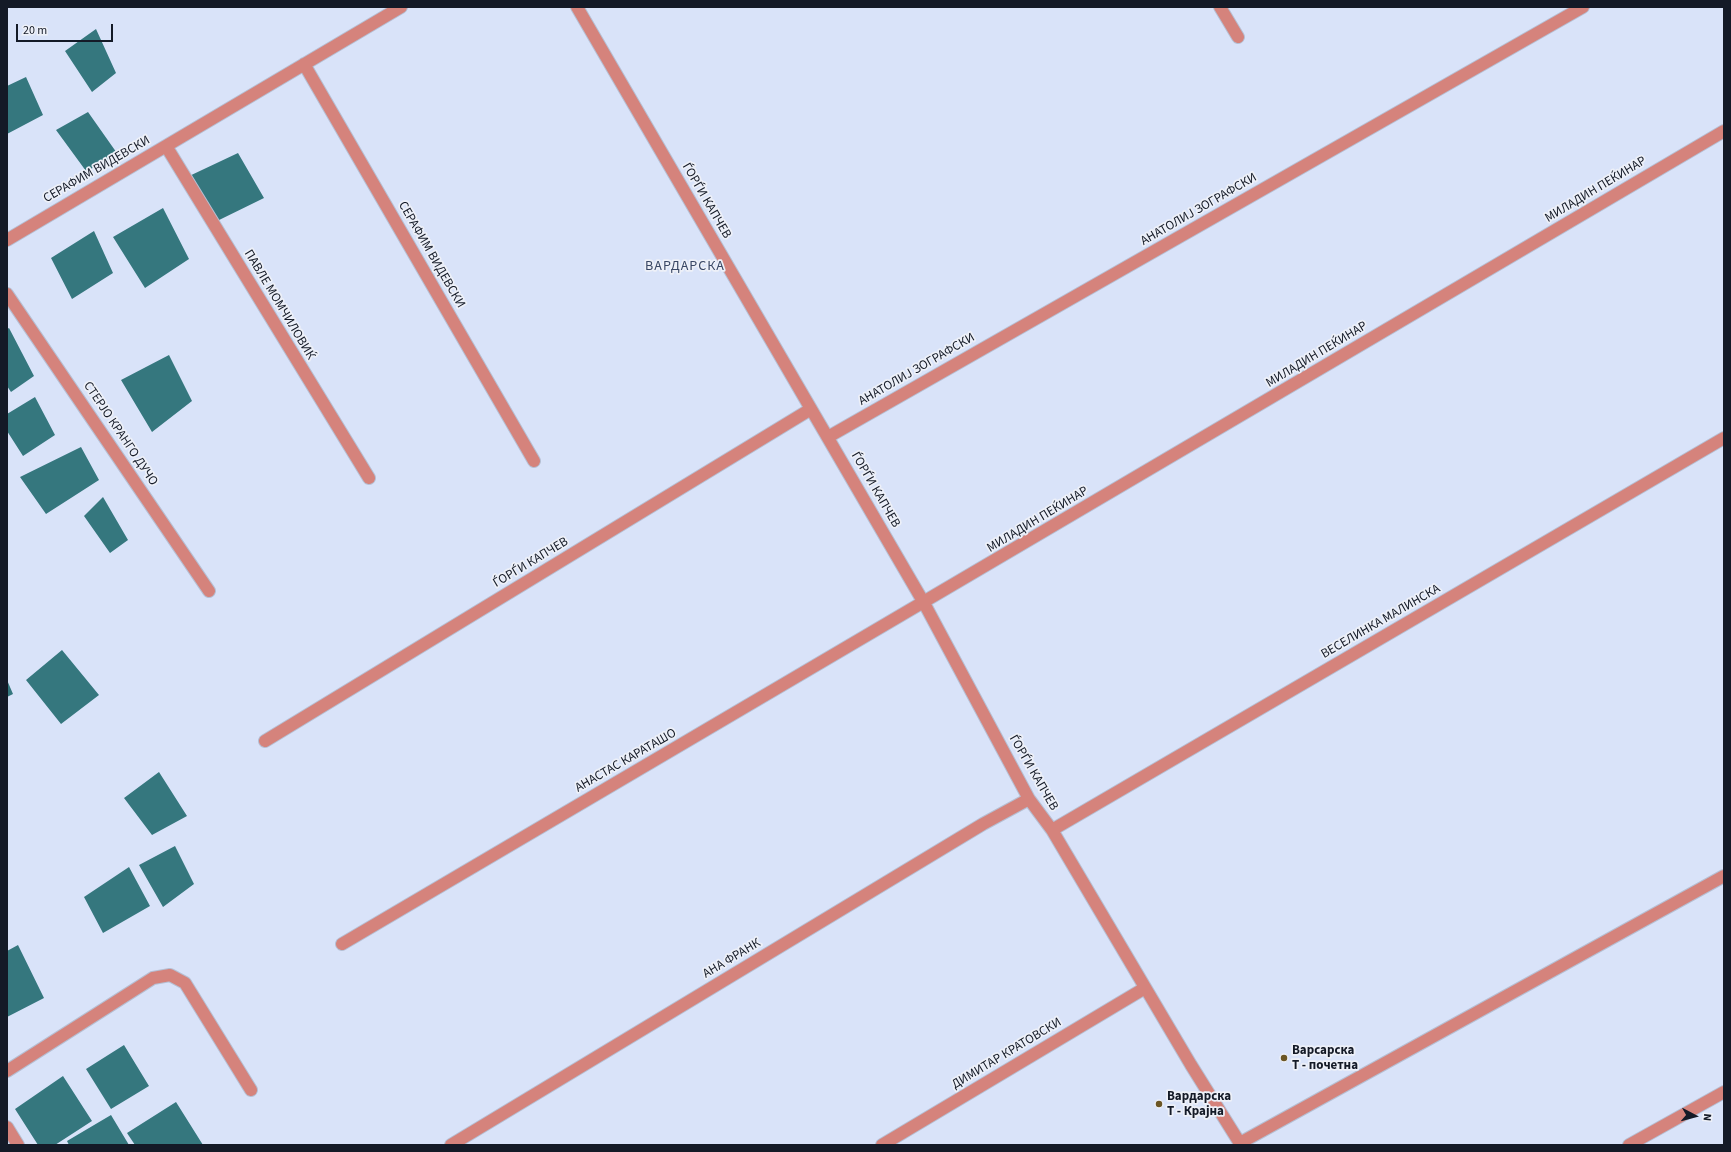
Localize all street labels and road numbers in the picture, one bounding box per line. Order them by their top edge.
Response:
street label: СЕРАФИМ ВИДЕВСКИ [41,133,153,207]
street label: МИЛАДИН ПЕЌИНАР [1543,154,1649,226]
street label: ЃОРЃИ КАПЧЕВ [678,160,734,242]
street label: АНАТОЛИЈ ЗОГРАФСКИ [1138,170,1260,250]
street label: СЕРАФИМ ВИДЕВСКИ [394,199,468,311]
street label: ПАВЛЕ МОМЧИЛОВИЌ [240,247,318,363]
street label: МИЛАДИН ПЕЌИНАР [1264,319,1370,391]
street label: АНАТОЛИЈ ЗОГРАФСКИ [856,330,978,410]
street label: СТЕРЈО КРАНГО ДУЧО [79,379,161,489]
street label: ЃОРЃИ КАПЧЕВ [847,449,903,531]
street label: МИЛАДИН ПЕЌИНАР [985,484,1091,556]
street label: ЃОРЃИ КАПЧЕВ [491,534,571,592]
street label: ВЕСЕЛИНКА МАЛИНСКА [1319,581,1443,663]
street label: АНАСТАС КАРАТАШО [573,726,679,796]
street label: ЃОРЃИ КАПЧЕВ [1005,732,1061,814]
street label: АНА ФРАНК [700,936,764,982]
street label: ДИМИТАР КРАТОВСКИ [949,1015,1065,1093]

